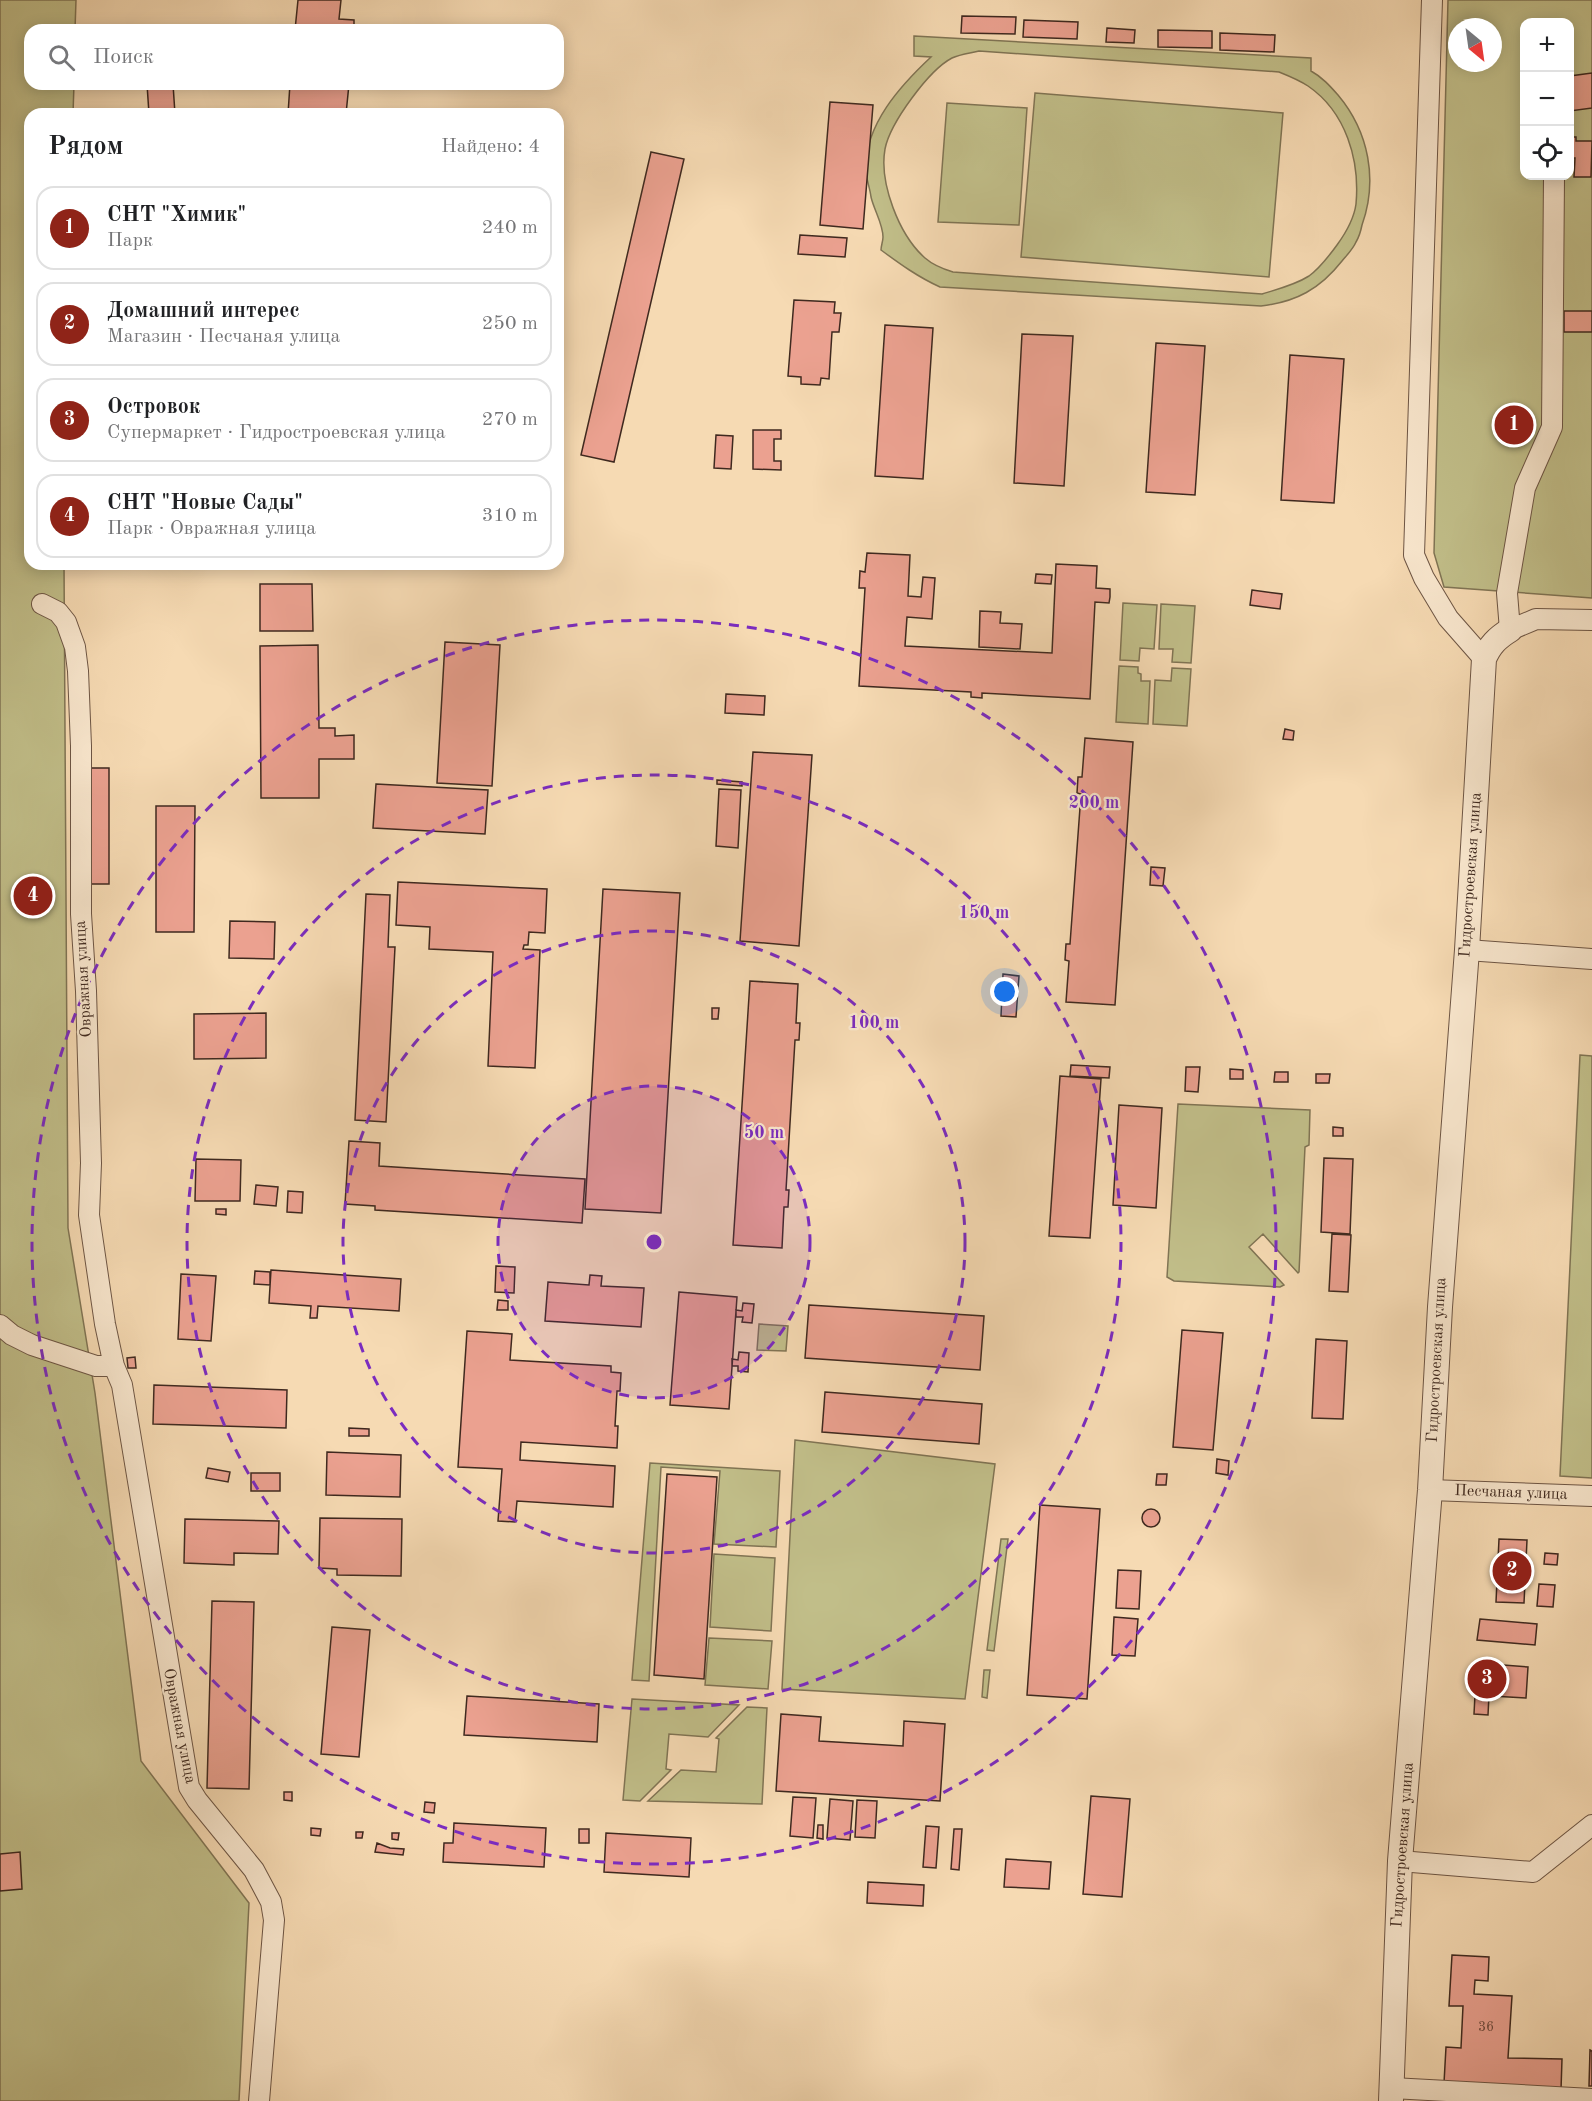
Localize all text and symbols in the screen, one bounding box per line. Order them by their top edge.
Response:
north arrow [1448,18,1502,72]
map controls [1520,18,1574,180]
button: + [1520,18,1574,72]
search box [24,24,564,90]
icon: search [45,41,78,74]
text: Поиск [93,46,154,68]
button: − [1520,72,1574,126]
button: locate [1520,126,1574,180]
text: Рядом [48,134,123,160]
text: Найдено: 4 [441,137,540,157]
text: СНТ "Химик" [107,204,246,226]
text: 1 [64,218,75,238]
text: 240 m [482,218,538,238]
text: Парк [107,231,153,251]
text: Домашний интерес [107,300,300,322]
text: 2 [64,314,75,334]
text: 250 m [482,314,538,334]
text: Магазин · Песчаная улица [107,327,340,347]
text: Островок [107,396,200,418]
pin: 1 [1494,402,1534,448]
text: 3 [64,410,75,430]
text: 270 m [482,410,538,430]
text: Супермаркет · Гидростроевская улица [107,423,446,443]
text: СНТ "Новые Сады" [107,492,303,514]
text: 4 [64,506,75,526]
text: 310 m [482,506,538,526]
text: Парк · Овражная улица [107,519,316,539]
street label: Гидростроевская улица [1457,792,1485,958]
text: 200 m [1069,794,1119,812]
pin: 4 [14,874,52,918]
text: 150 m [959,904,1009,922]
street label: Овражная улица [73,920,95,1038]
your location [990,977,1019,1006]
text: 100 m [849,1014,899,1032]
text: 50 m [744,1124,784,1142]
centre of rings [644,1232,664,1252]
street label: Гидростроевская улица [1425,1277,1449,1443]
street label: Песчаная улица [1454,1483,1568,1503]
pin: 2 [1492,1548,1532,1594]
pin: 3 [1468,1656,1506,1702]
street label: Овражная улица [160,1667,198,1785]
street label: Гидростроевская улица [1389,1762,1417,1928]
house number: 36 [1478,2020,1494,2034]

